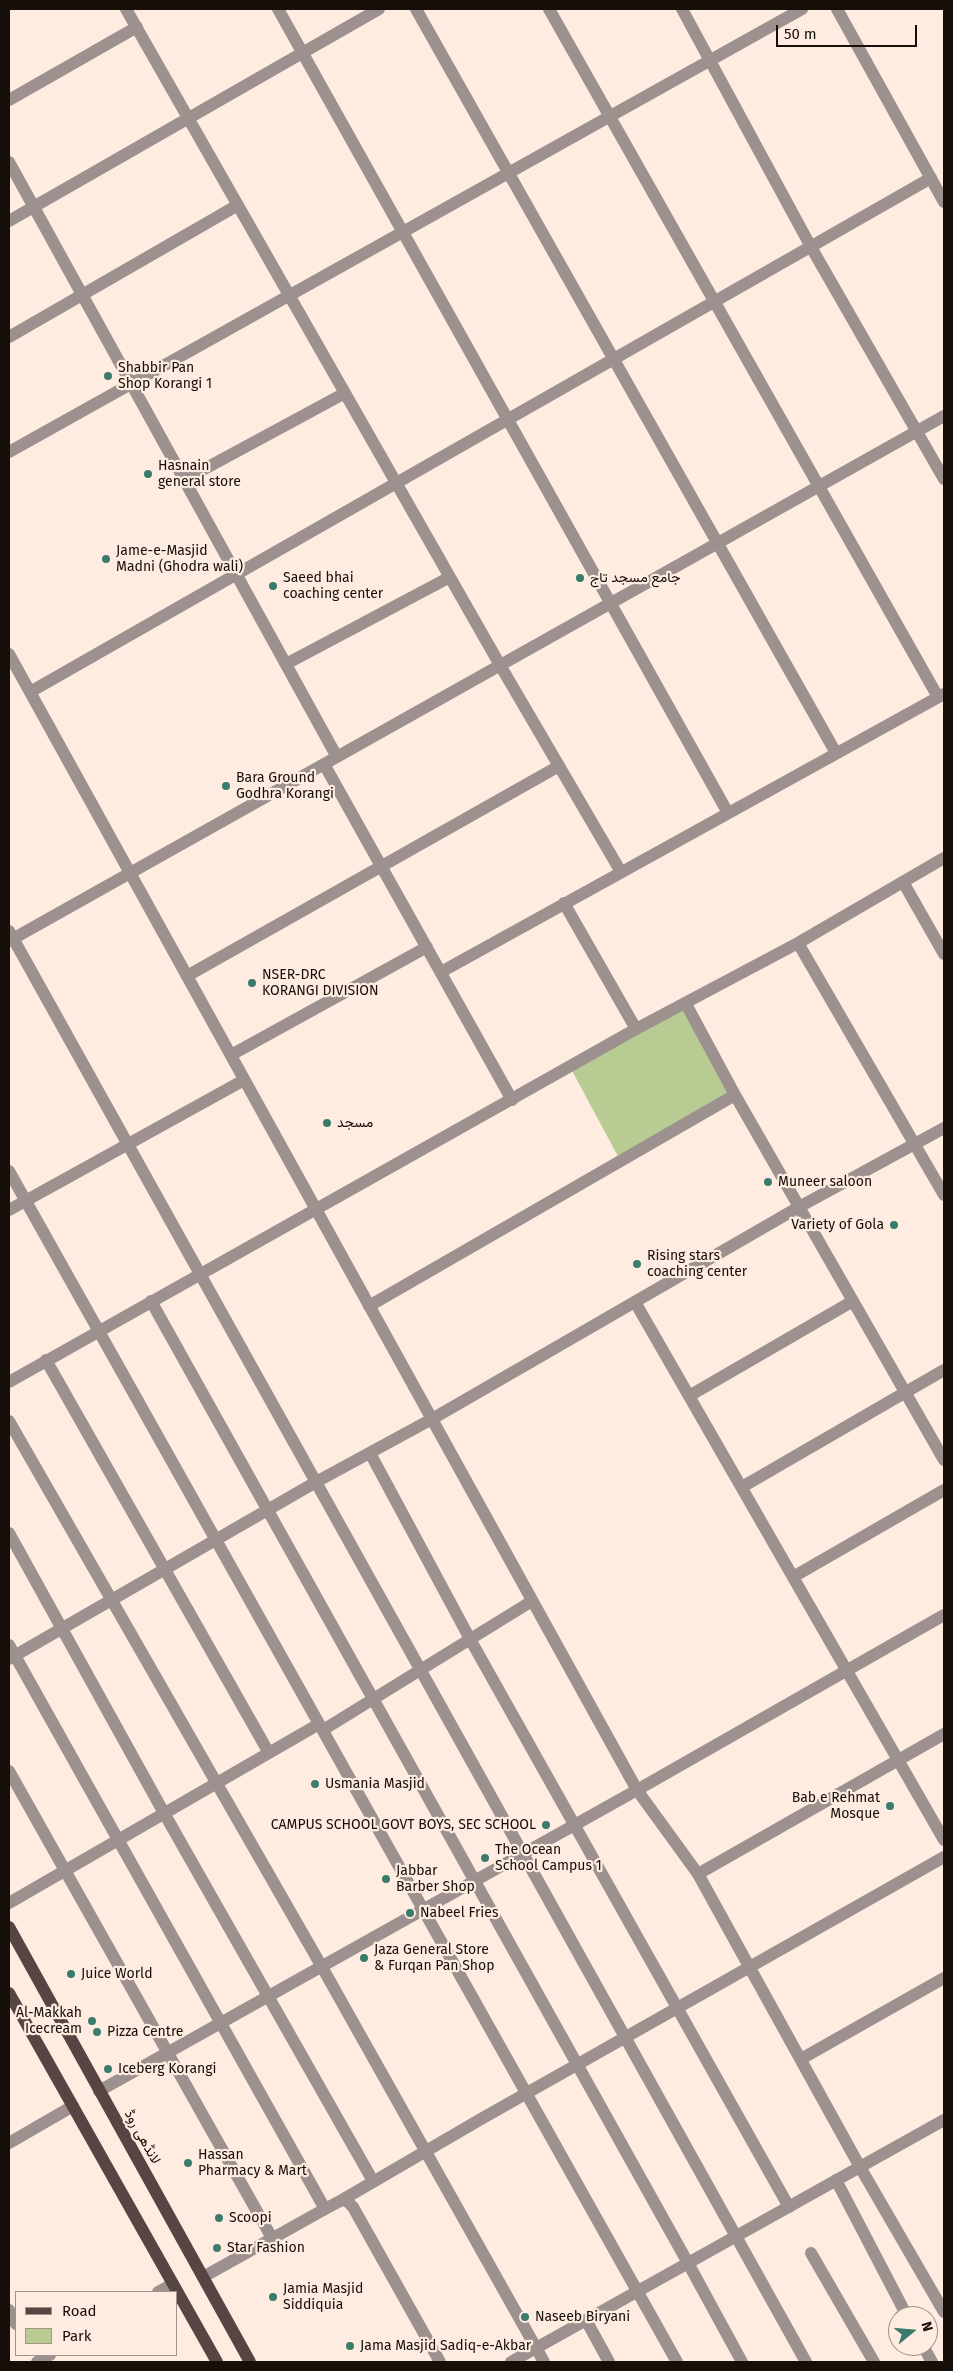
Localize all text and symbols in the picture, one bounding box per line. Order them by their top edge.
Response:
scale bar [778,15,919,47]
text: 50 m [784,25,817,43]
place label: Shabbir Pan Shop Korangi 1 [118,360,212,392]
marker: Shabbir Pan Shop Korangi 1 [102,370,114,382]
place label: Hasnain general store [158,458,241,491]
marker: Hasnain general store [142,468,154,480]
place label: Jame-e-Masjid Madni (Ghodra wali) [116,543,243,576]
marker: Jame-e-Masjid Madni (Ghodra wali) [100,553,112,565]
place label: Saeed bhai coaching center [283,570,383,602]
place label: جامع مسجد تاج [590,570,680,586]
marker: جامع مسجد تاج [574,572,586,584]
marker: Saeed bhai coaching center [267,580,279,592]
place label: Bara Ground Godhra Korangi [236,770,334,802]
marker: Bara Ground Godhra Korangi [220,780,232,792]
place label: NSER-DRC KORANGI DIVISION [262,967,379,1000]
marker: NSER-DRC KORANGI DIVISION [246,977,258,989]
place label: مسجد [337,1115,373,1131]
marker: مسجد [321,1117,333,1129]
place label: Muneer saloon [778,1174,872,1190]
marker: Muneer saloon [762,1176,774,1188]
place label: Variety of Gola [791,1217,884,1233]
marker: Variety of Gola [888,1219,900,1231]
place label: Rising stars coaching center [647,1248,747,1280]
marker: Rising stars coaching center [631,1258,643,1270]
place label: Usmania Masjid [325,1776,425,1792]
marker: Usmania Masjid [309,1778,321,1790]
place label: Bab e Rehmat Mosque [792,1790,880,1822]
marker: Bab e Rehmat Mosque [884,1800,896,1812]
place label: CAMPUS SCHOOL GOVT BOYS, SEC SCHOOL [271,1817,536,1833]
marker: CAMPUS SCHOOL GOVT BOYS, SEC SCHOOL [540,1819,552,1831]
place label: The Ocean School Campus 1 [495,1842,602,1874]
marker: The Ocean School Campus 1 [479,1852,491,1864]
place label: Jabbar Barber Shop [396,1863,475,1895]
marker: Jabbar Barber Shop [380,1873,392,1885]
place label: Nabeel Fries [420,1905,498,1921]
marker: Nabeel Fries [404,1907,416,1919]
place label: Jaza General Store & Furqan Pan Shop [374,1942,495,1974]
marker: Jaza General Store & Furqan Pan Shop [358,1952,370,1964]
place label: Juice World [81,1966,153,1982]
marker: Juice World [65,1968,77,1980]
place label: Al-Makkah Icecream [16,2005,82,2038]
marker: Al-Makkah Icecream [86,2015,98,2027]
place label: Pizza Centre [107,2024,183,2040]
marker: Pizza Centre [91,2026,103,2038]
place label: Iceberg Korangi [118,2061,216,2077]
marker: Iceberg Korangi [102,2063,114,2075]
street label: لانڈھی روڈ [120,2107,164,2167]
place label: Hassan Pharmacy & Mart [198,2147,307,2180]
marker: Hassan Pharmacy & Mart [182,2157,194,2169]
place label: Scoopi [229,2210,272,2226]
marker: Scoopi [213,2212,225,2224]
place label: Star Fashion [227,2240,305,2256]
marker: Star Fashion [211,2242,223,2254]
place label: Jamia Masjid Siddiquia [283,2281,363,2314]
legend [15,2291,178,2356]
marker: Jamia Masjid Siddiquia [267,2291,279,2303]
text: Road [62,2302,97,2320]
north arrow [888,2306,938,2356]
place label: Naseeb Biryani [535,2309,630,2325]
marker: Naseeb Biryani [519,2311,531,2323]
text: N [917,2320,936,2334]
text: Park [62,2327,92,2345]
place label: Jama Masjid Sadiq-e-Akbar [360,2338,531,2354]
marker: Jama Masjid Sadiq-e-Akbar [344,2340,356,2352]

